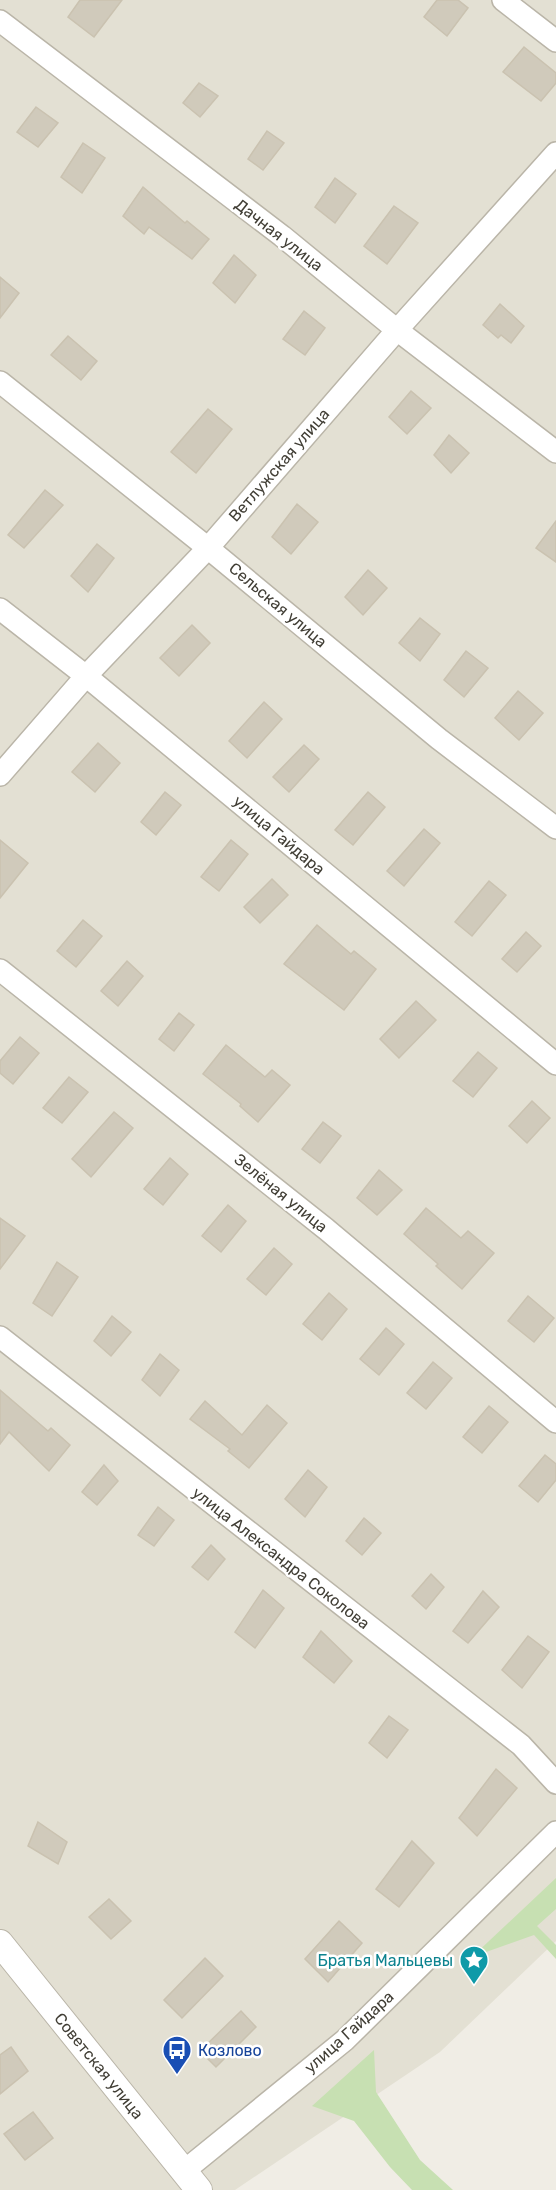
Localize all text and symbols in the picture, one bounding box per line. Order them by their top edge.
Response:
street label: Дачная улица [231,195,327,275]
street label: Ветлужская улица [225,405,333,525]
street label: Сельская улица [225,559,331,651]
street label: улица Гайдара [229,791,329,879]
street label: Зелёная улица [231,1150,331,1236]
street label: улица Александра Соколова [189,1483,373,1633]
place icon: Братья Мальцевы [458,1944,490,1986]
place label: Братья Мальцевы [318,1951,453,1970]
street label: улица Гайдара [300,1987,398,2077]
street label: Советская улица [50,2009,148,2123]
bus stop icon: Козлово [161,2034,193,2076]
place label: Козлово [198,2041,262,2060]

